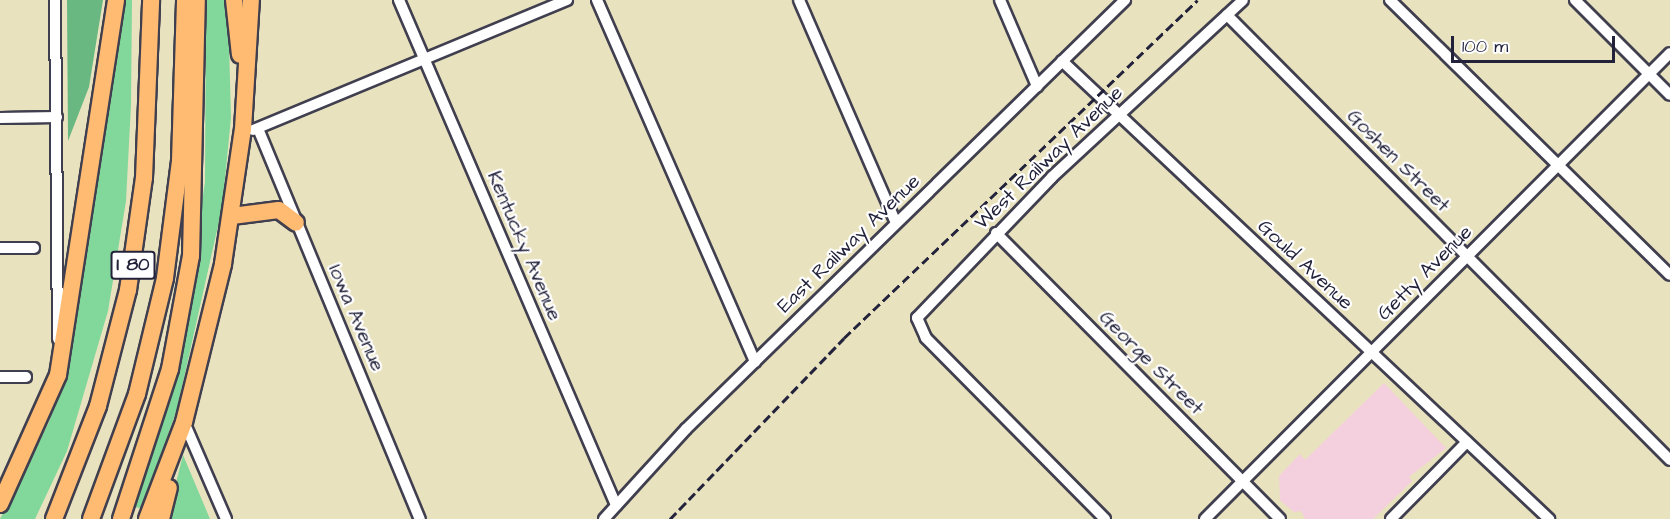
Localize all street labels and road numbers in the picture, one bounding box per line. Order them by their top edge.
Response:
street label: West Railway Avenue [970,81,1128,235]
street label: Goshen Street [1342,105,1454,217]
street label: Kentucky Avenue [482,168,566,324]
street label: East Railway Avenue [773,170,925,318]
street label: Gould Avenue [1252,215,1358,315]
street label: Getty Avenue [1372,220,1478,326]
road number: I 80 [110,250,156,280]
street label: Iowa Avenue [323,261,389,375]
street label: George Street [1094,306,1208,420]

